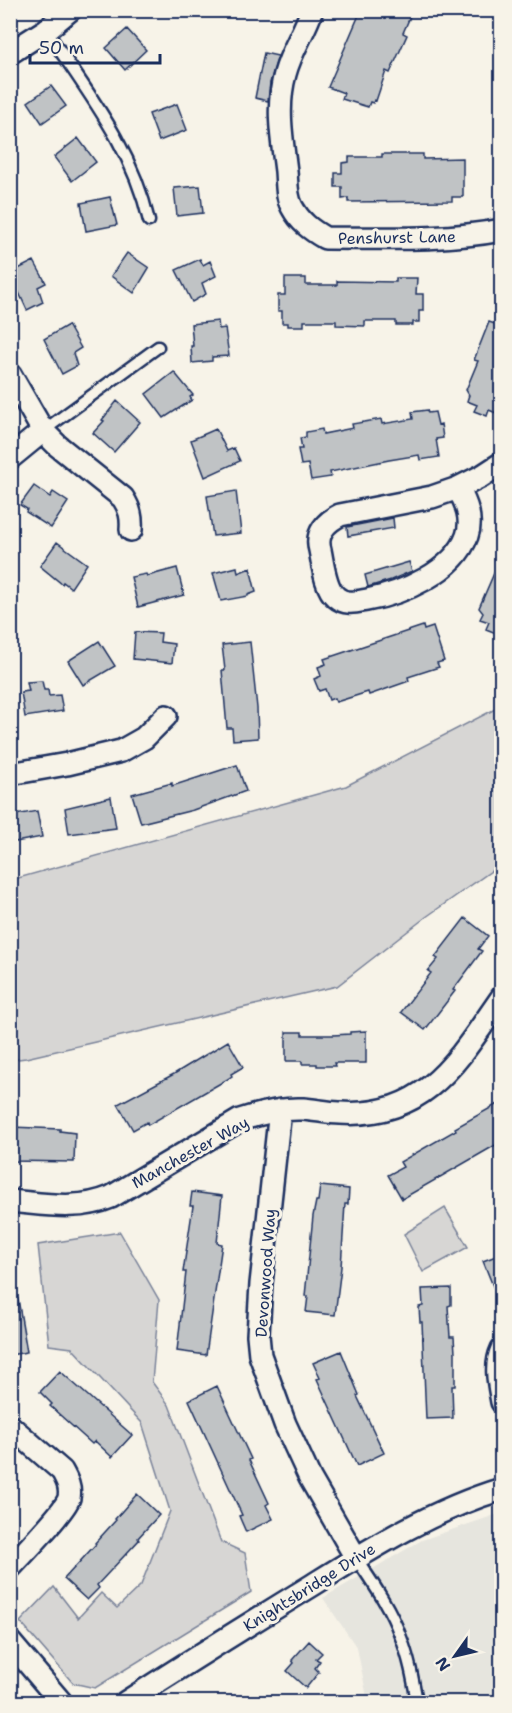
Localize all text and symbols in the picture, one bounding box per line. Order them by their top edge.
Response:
scale bar [30,27,160,65]
text: 50 m [39,36,84,60]
street label: Penshurst Lane [338,226,456,249]
street label: Manchester Way [128,1112,253,1193]
street label: Devonwood Way [251,1208,280,1338]
street label: Knightsbridge Drive [239,1538,379,1637]
north arrow [425,1626,485,1686]
text: N [431,1653,455,1675]

